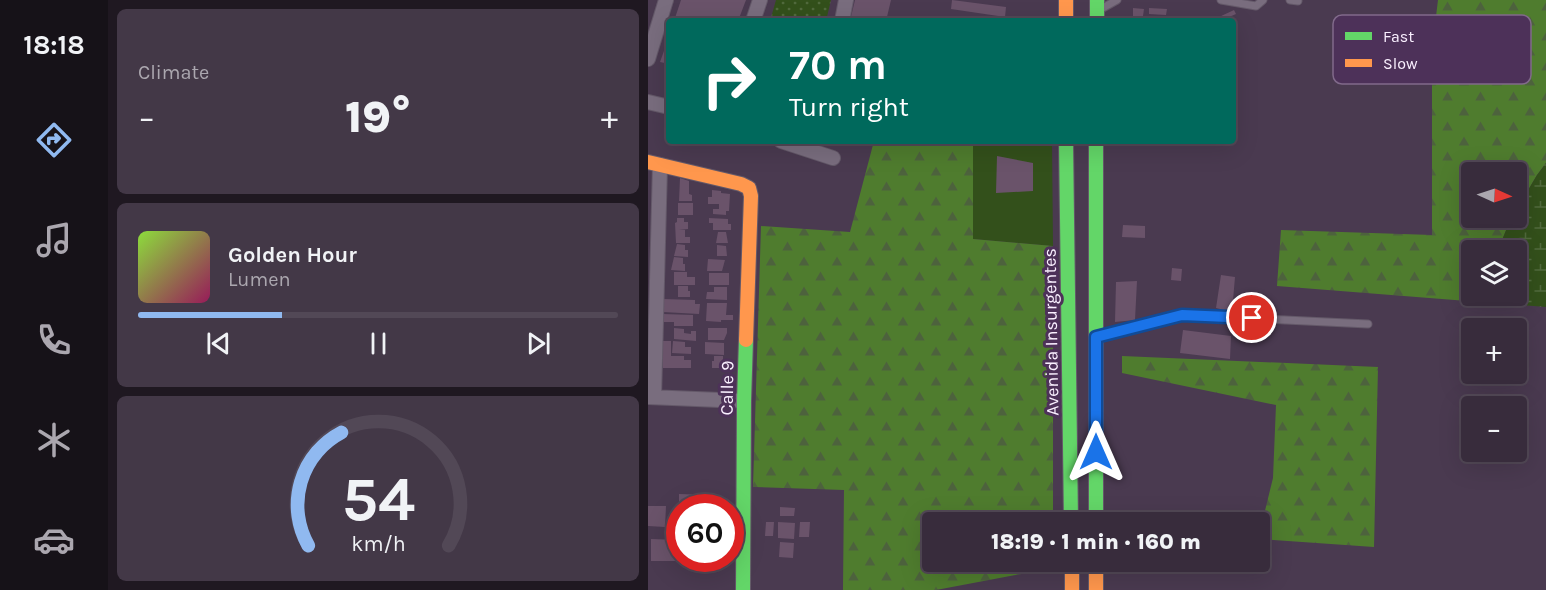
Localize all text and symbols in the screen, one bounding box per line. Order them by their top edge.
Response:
legend [1333,15,1531,84]
text: Fast [1383,27,1414,46]
text: 18:18 [23,29,85,61]
text: 70 m [789,40,887,90]
icon: right [690,42,768,120]
text: Slow [1383,54,1418,73]
text: Climate [138,61,209,84]
text: 19° [345,91,411,143]
text: Turn right [789,91,909,123]
text: − [138,98,155,136]
text: + [601,98,618,136]
icon: directions [33,119,75,161]
north arrow [1461,162,1527,228]
map controls [1461,162,1527,462]
icon: music [33,219,75,261]
button: layers [1461,240,1527,306]
text: Golden Hour [228,242,357,268]
street label: Avenida Insurgentes [1039,248,1063,416]
text: Lumen [228,268,291,291]
pin [1226,292,1277,343]
icon: arrive [1235,301,1268,334]
button: + [1461,318,1527,384]
icon: phone [33,319,75,361]
icon: previous [202,327,235,360]
icon: pause [362,327,395,360]
icon: next [522,327,555,360]
street label: Calle 9 [716,360,738,416]
button: − [1461,396,1527,462]
icon: climate [33,419,75,461]
position arrow [1064,420,1128,484]
text: 54 [341,463,415,536]
speed limit sign: 60 [666,494,744,572]
icon: car [33,519,75,561]
text: 18:19 · 1 min · 160 m [991,529,1201,555]
text: km/h [351,531,405,556]

